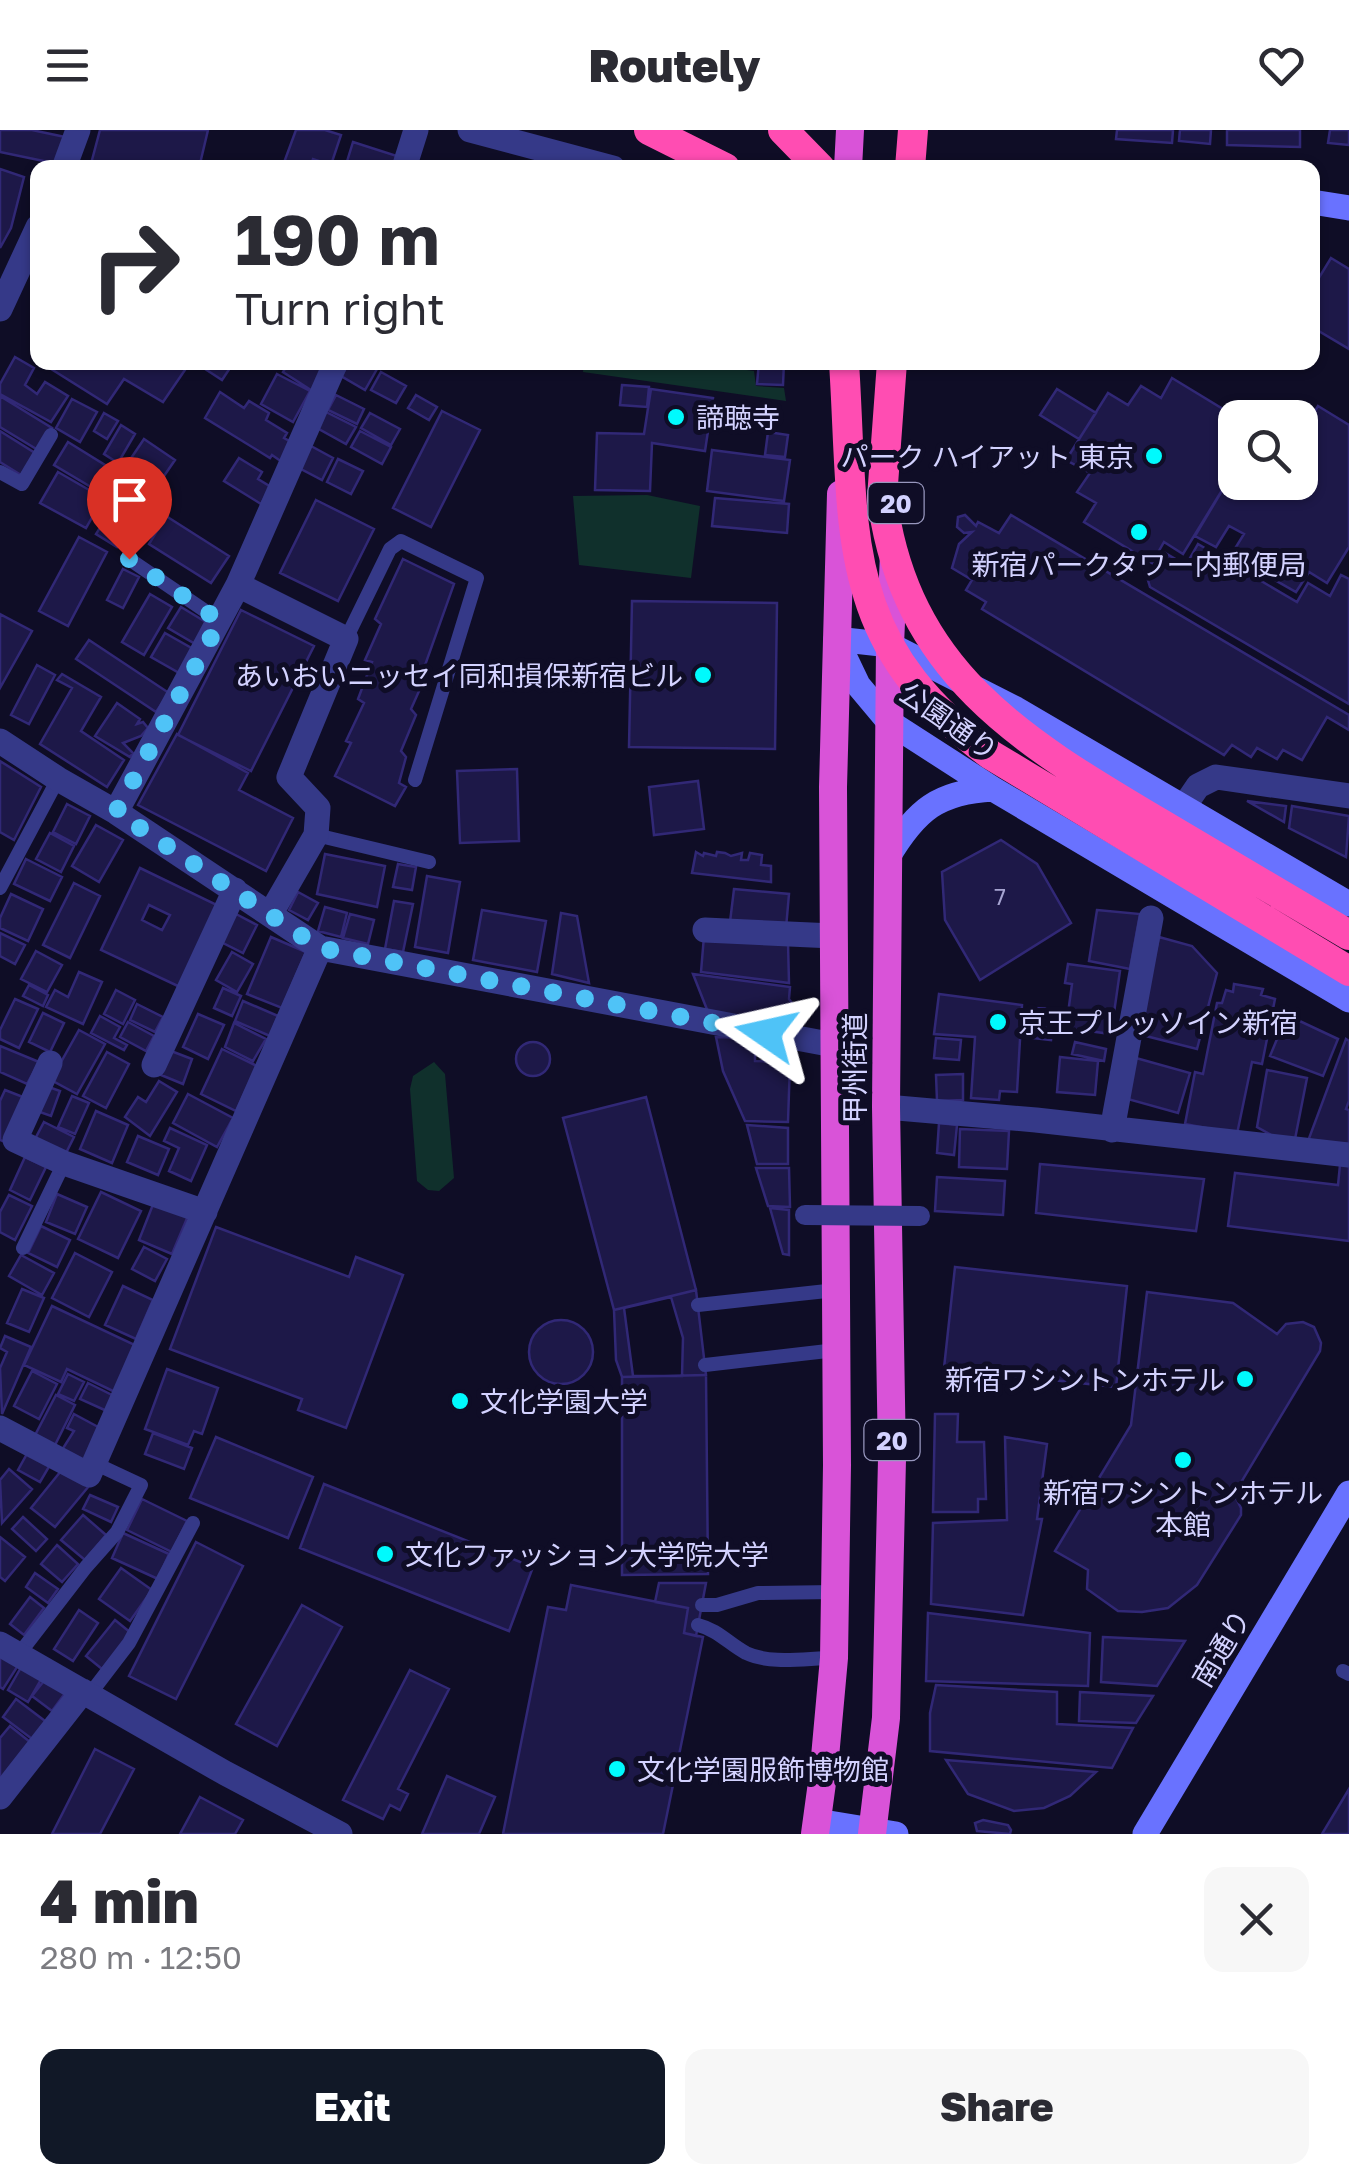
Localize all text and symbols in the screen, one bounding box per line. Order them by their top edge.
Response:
icon: menu [40,38,95,93]
text: Routely [588,38,761,92]
icon: heart [1254,38,1309,93]
text: 190 m [235,196,440,280]
icon: right [70,200,200,330]
text: Turn right [235,281,445,335]
map controls [1218,400,1318,500]
button: search [1218,400,1318,500]
place label: 諦聴寺 [696,401,780,434]
marker: 諦聴寺 [665,406,687,428]
place label: パーク ハイアット 東京 [841,440,1134,473]
marker: パーク ハイアット 東京 [1143,445,1165,467]
pin [87,457,172,560]
icon: arrive [102,472,157,527]
road number: 20 [868,483,924,523]
marker: 新宿パークタワー内郵便局 [1128,521,1150,543]
place label: 新宿パークタワー内郵便局 [972,548,1306,581]
place label: あいおいニッセイ同和損保新宿ビル [235,659,683,692]
marker: あいおいニッセイ同和損保新宿ビル [692,664,714,686]
street label: 公園通り [894,675,1004,767]
house number: 7 [994,883,1006,910]
position arrow [714,981,818,1085]
place label: 京王プレッソイン新宿 [1018,1006,1298,1039]
marker: 京王プレッソイン新宿 [987,1011,1009,1033]
street label: 甲州街道 [838,1012,871,1124]
place label: 新宿ワシントンホテル [945,1363,1225,1396]
marker: 新宿ワシントンホテル [1234,1368,1256,1390]
place label: 文化学園大学 [480,1385,648,1418]
marker: 文化学園大学 [449,1390,471,1412]
road number: 20 [864,1420,920,1460]
marker: 新宿ワシントンホテル 本館 [1172,1449,1194,1471]
place label: 新宿ワシントンホテル 本館 [1043,1476,1323,1541]
place label: 文化ファッション大学院大学 [405,1538,769,1571]
marker: 文化ファッション大学院大学 [374,1543,396,1565]
street label: 南通り [1185,1603,1257,1693]
place label: 文化学園服飾博物館 [637,1753,889,1786]
marker: 文化学園服飾博物館 [606,1758,628,1780]
text: 4 min [40,1864,199,1936]
button: close [1204,1867,1309,1972]
text: 280 m · 12:50 [40,1938,242,1976]
button: Exit [40,2049,665,2164]
button: Share [685,2049,1309,2164]

